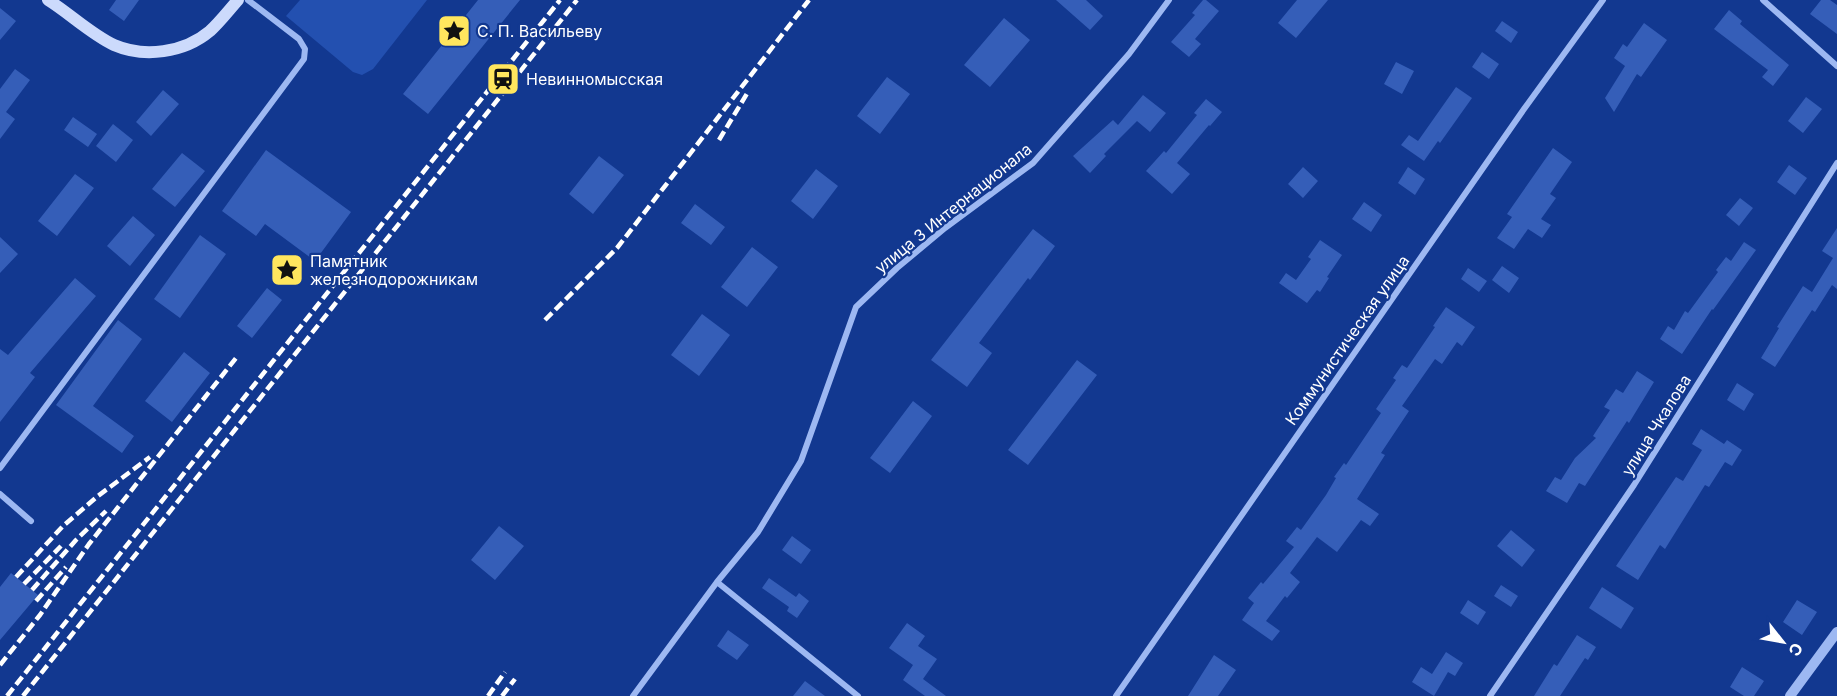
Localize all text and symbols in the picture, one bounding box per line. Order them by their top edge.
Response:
place icon: С. П. Васильеву [436,13,472,49]
place label: С. П. Васильеву [477,21,602,41]
station icon: Невинномысская [485,61,521,97]
place label: Невинномысская [526,69,663,89]
street label: улица 3 Интернационала [871,139,1035,277]
place label: Памятник железнодорожникам [310,251,478,289]
street label: Коммунистическая улица [1281,251,1413,429]
place icon: Памятник железнодорожникам [269,252,305,288]
street label: улица Чкалова [1617,371,1695,479]
north arrow [1753,612,1813,672]
text: С [1784,639,1807,660]

